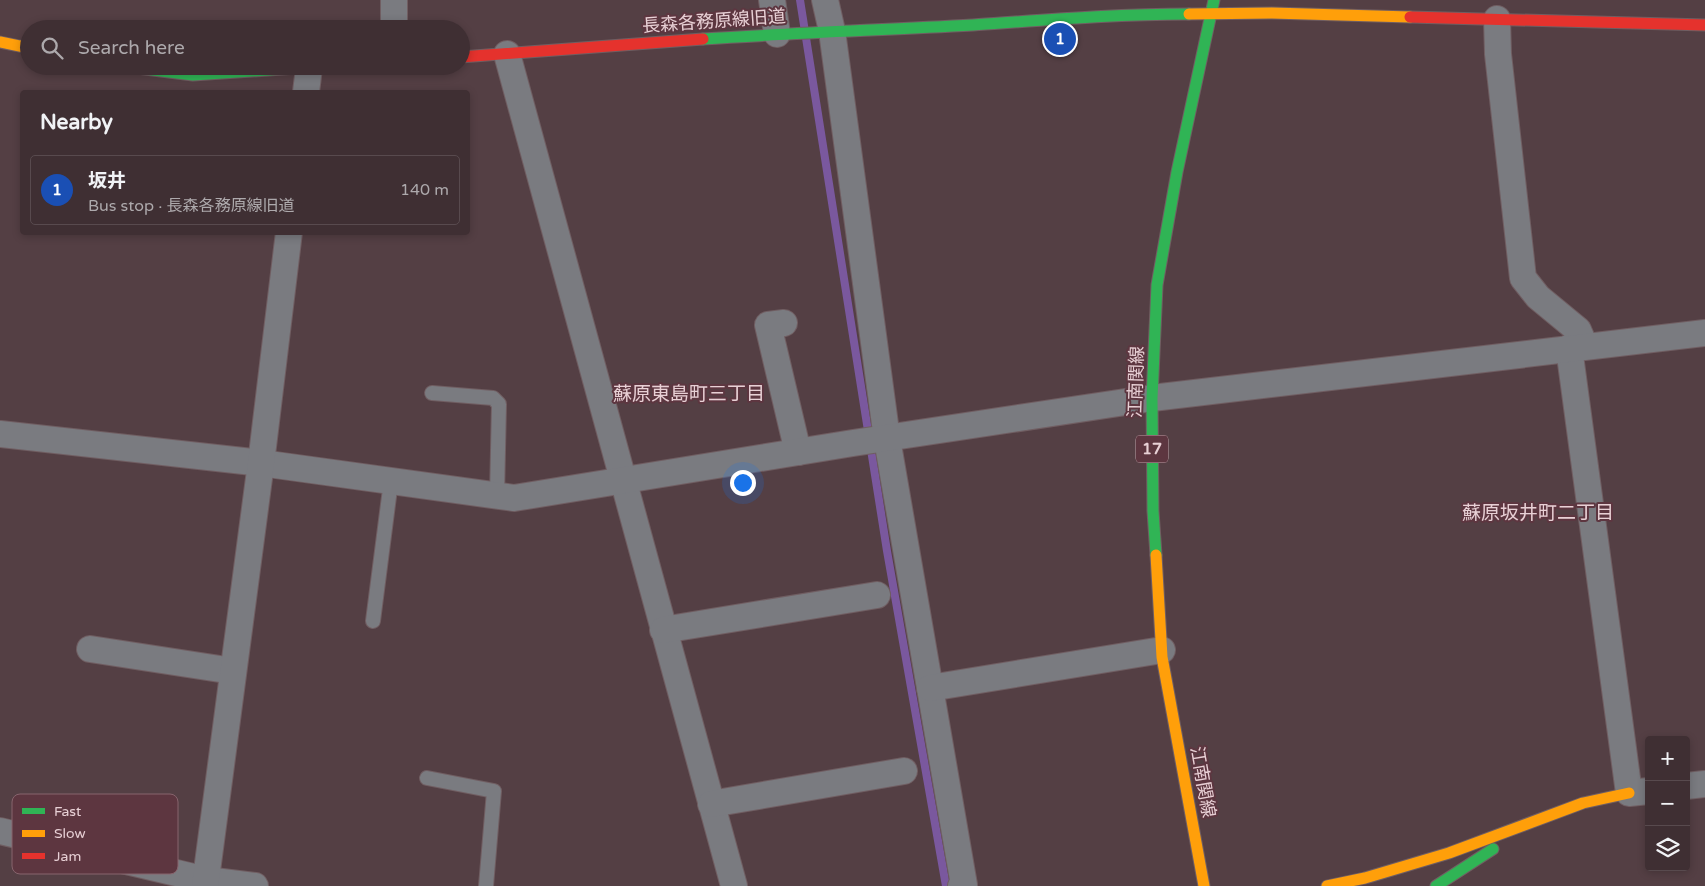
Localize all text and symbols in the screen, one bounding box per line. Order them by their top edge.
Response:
street label: 長森各務原線旧道 [641,5,787,37]
search box [20,20,470,75]
pin: 1 [1044,20,1076,58]
icon: search [38,34,66,62]
text: Search here [78,37,185,59]
text: Nearby [40,110,113,135]
text: 坂井 [88,170,126,192]
text: 1 [52,180,62,200]
text: 140 m [400,180,449,200]
text: Bus stop · 長森各務原線旧道 [88,196,294,216]
street label: 江南関線 [1124,346,1148,418]
district label: 蘇原東島町三丁目 [613,383,765,405]
road number: 17 [1136,436,1168,462]
your location [730,470,756,496]
district label: 蘇原坂井町二丁目 [1462,502,1614,524]
map controls [1645,736,1690,871]
button: + [1645,736,1690,781]
street label: 江南関線 [1186,745,1220,819]
button: − [1645,781,1690,826]
legend [12,794,178,874]
text: Fast [54,803,82,820]
text: Slow [54,825,86,842]
button: layers [1645,826,1690,871]
text: Jam [54,848,81,865]

